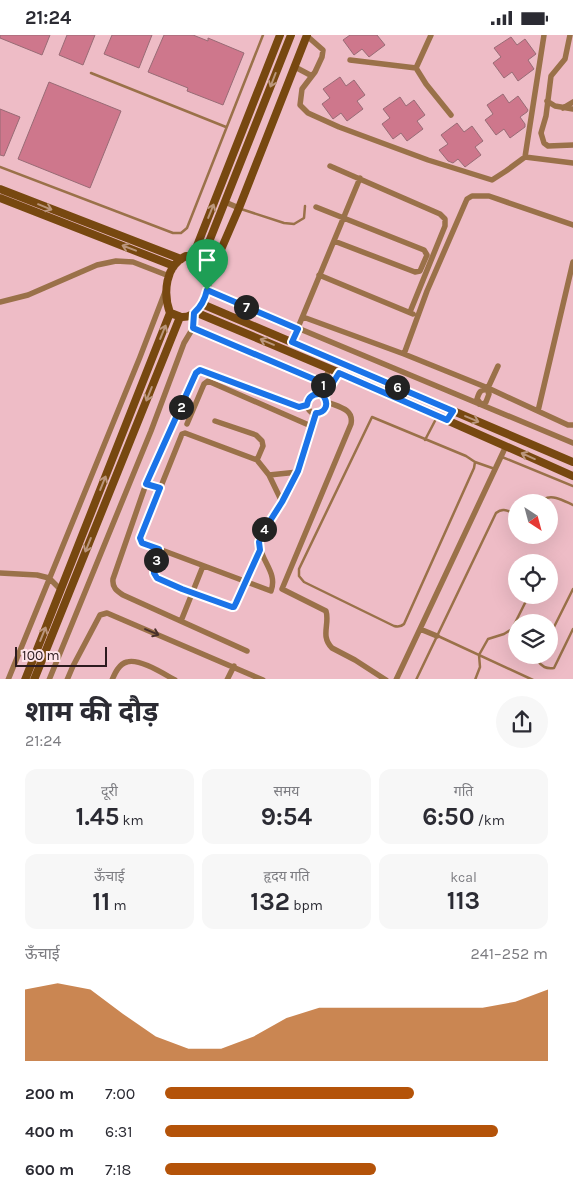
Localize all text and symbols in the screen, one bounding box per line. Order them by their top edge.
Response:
text: 21:24 [25,7,71,29]
one-way arrow [268,72,277,88]
one-way arrow [37,202,52,212]
one-way arrow [206,204,216,219]
pin [186,239,228,290]
one-way arrow [121,243,137,252]
icon: arrive [193,246,221,274]
pin: 7 [234,295,258,319]
text: 7 [243,299,250,316]
one-way arrow [158,325,168,340]
one-way arrow [260,337,275,347]
pin: 1 [310,373,336,397]
pin: 6 [384,375,410,399]
text: 1 [321,377,326,394]
text: 6 [393,379,402,396]
one-way arrow [143,387,152,402]
pin: 2 [168,395,194,419]
text: 2 [177,399,186,416]
one-way arrow [464,414,479,424]
one-way arrow [521,451,536,461]
one-way arrow [99,476,108,491]
north arrow [508,494,558,544]
map controls [508,494,558,664]
pin: 4 [252,517,276,541]
text: 4 [260,521,269,538]
one-way arrow [83,537,93,552]
pin: 3 [144,547,168,573]
text: 3 [152,552,161,569]
button: locate [508,554,558,604]
button: layers [508,614,558,664]
one-way arrow [39,627,48,642]
one-way arrow [143,628,159,637]
scale bar [15,645,108,668]
text: 100 m [22,647,60,664]
text: शाम की दौड़ [25,695,158,728]
button: share [496,696,548,748]
text: 21:24 [25,731,61,750]
text: दूरी [101,783,118,800]
text: समय [274,783,299,800]
text: गति [454,783,473,800]
text: 1.45 [75,802,119,831]
text: 9:54 [261,802,312,831]
text: 6:50 [422,802,474,831]
text: km [119,812,144,829]
text: /km [474,812,505,829]
text: ऊँचाई [94,868,125,885]
text: हृदय गति [263,868,310,885]
text: kcal [450,869,477,886]
text: 113 [447,886,480,915]
text: 11 [92,887,110,916]
text: 132 [250,887,290,916]
text: m [110,897,127,914]
text: bpm [290,897,323,914]
text: ऊँचाई [25,944,60,963]
text: 241–252 m [471,944,548,963]
text: 200 m [25,1084,74,1103]
text: 7:00 [105,1084,135,1103]
text: 400 m [25,1122,74,1141]
text: 6:31 [105,1122,133,1141]
text: 600 m [25,1160,74,1179]
text: 7:18 [105,1160,131,1179]

